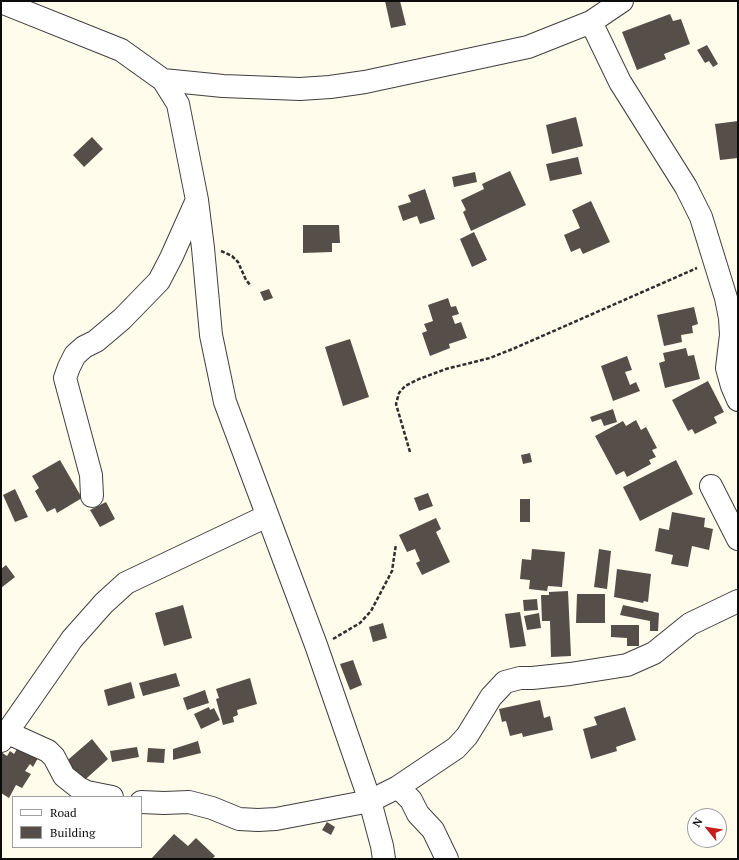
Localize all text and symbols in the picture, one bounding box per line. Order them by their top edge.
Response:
legend [12,796,142,848]
text: Road [50,805,77,820]
north arrow [687,808,727,848]
text: N [689,815,706,830]
text: Building [50,825,95,840]

